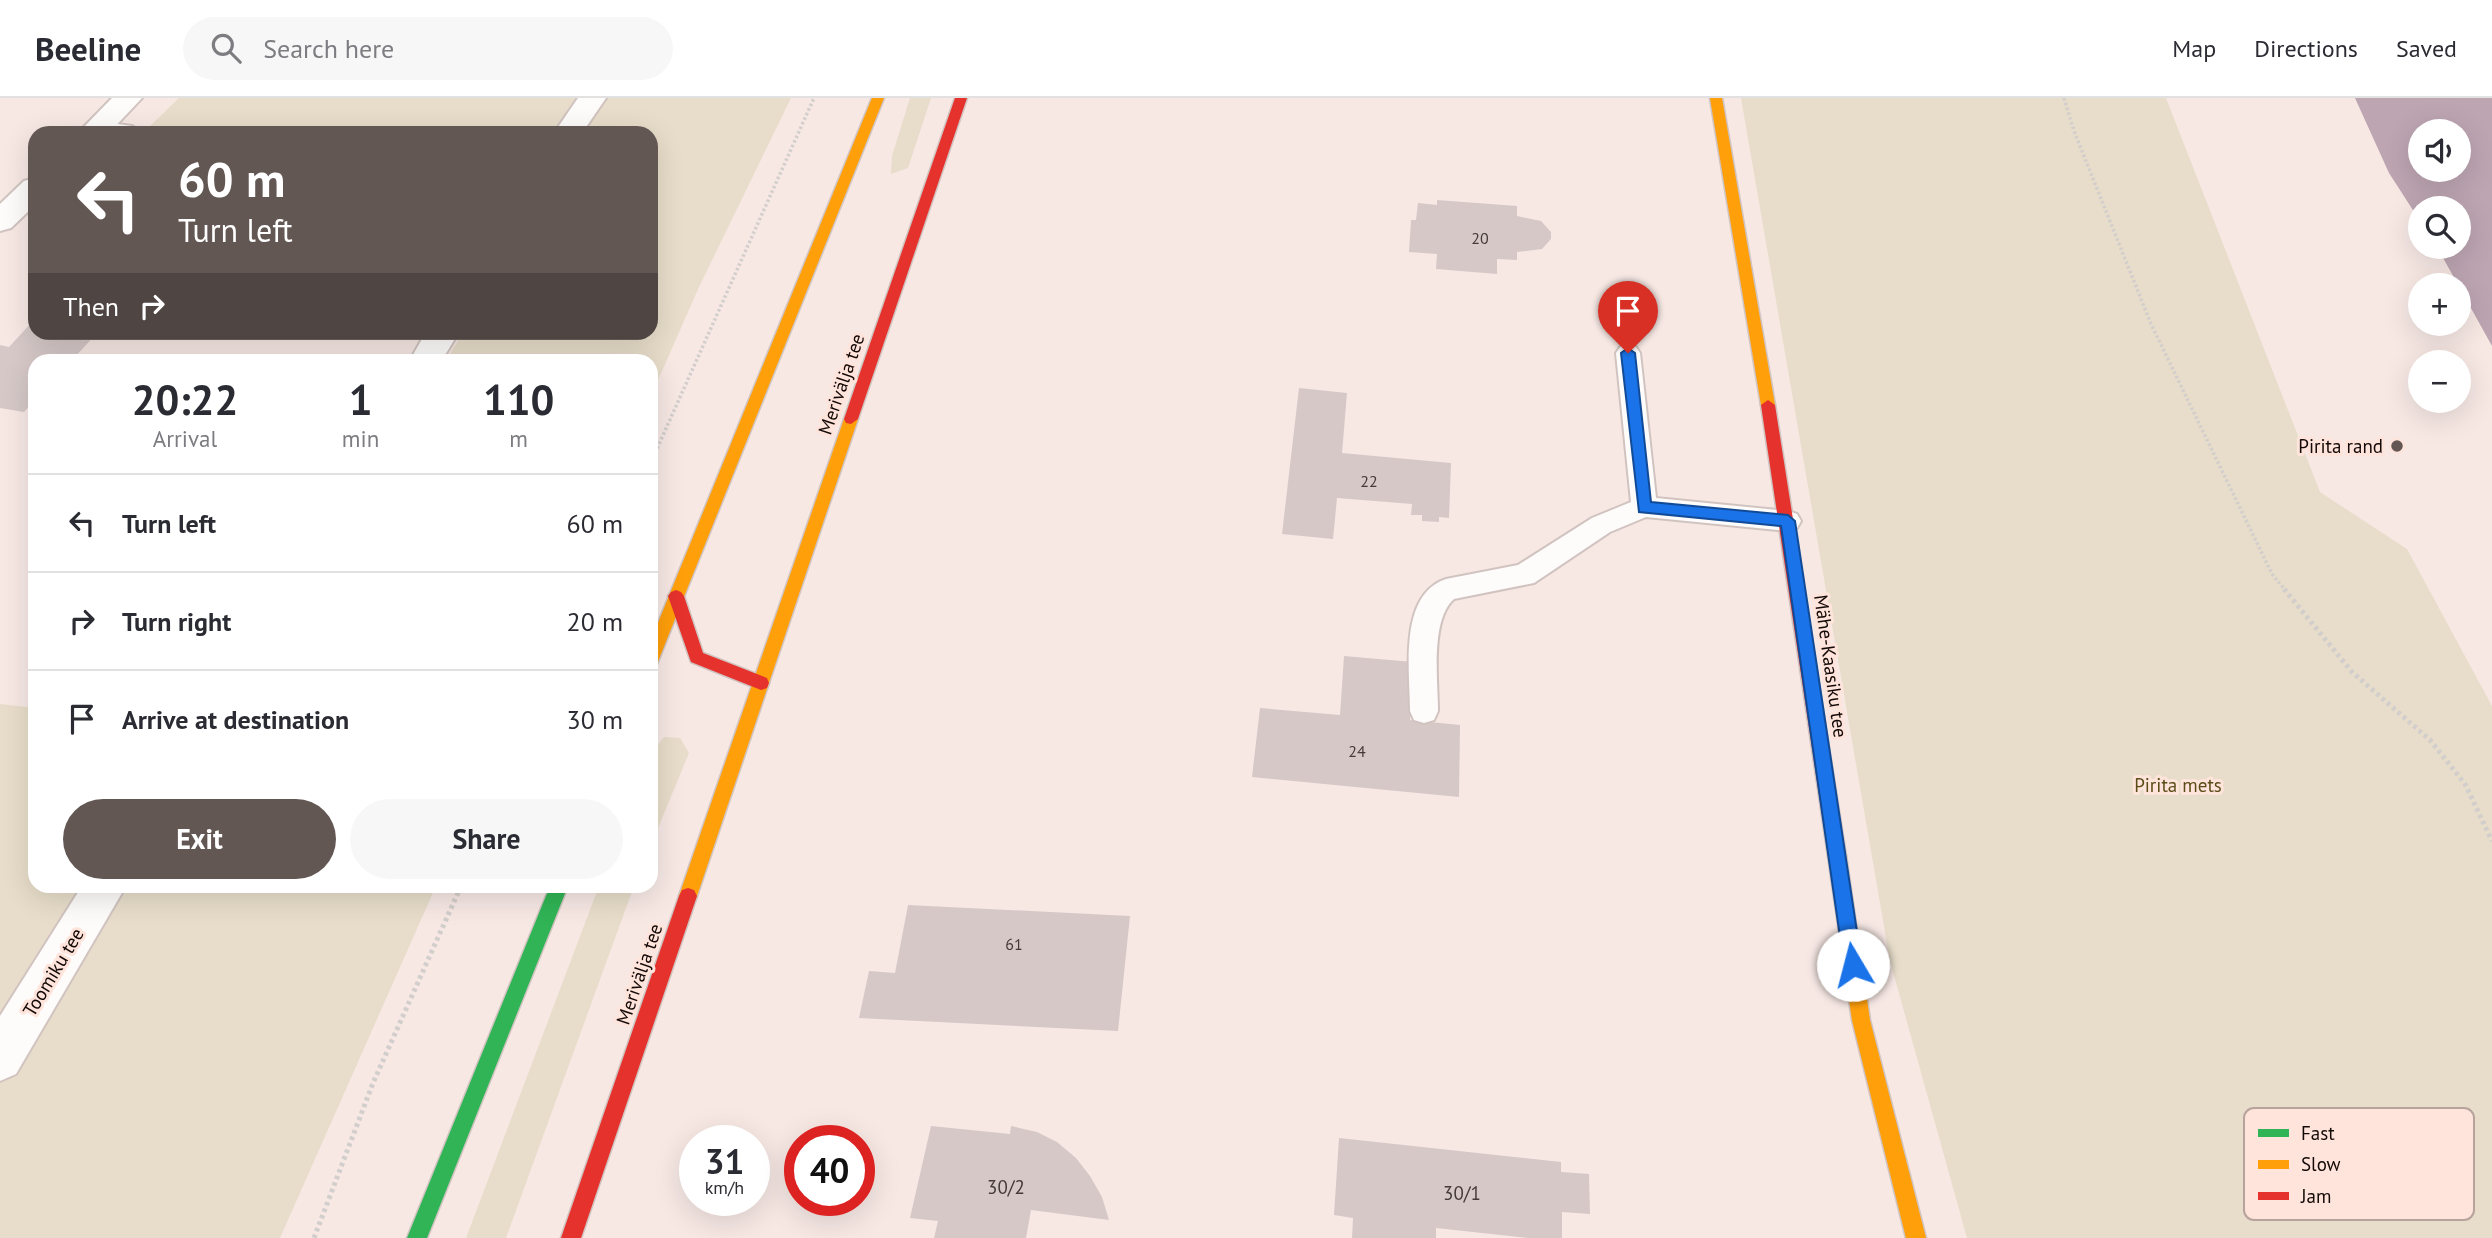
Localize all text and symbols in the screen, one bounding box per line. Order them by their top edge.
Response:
search box [183,17,673,80]
text: Beeline [35,27,141,70]
icon: search [207,29,245,67]
text: Search here [263,32,394,65]
text: Map [2172,33,2216,64]
text: Directions [2254,33,2358,64]
text: Saved [2396,33,2457,64]
map controls [2408,119,2471,413]
button: sound [2408,119,2471,182]
text: 60 m [178,147,285,211]
icon: left [63,154,154,245]
button: search [2408,196,2471,259]
text: Turn left [178,209,293,251]
house number: 20 [1471,228,1489,248]
button: + [2408,273,2471,336]
pin [1598,281,1658,353]
icon: right [133,287,171,325]
text: Then [63,290,119,323]
icon: arrive [1609,292,1647,330]
street label: Merivälja tee [813,330,869,438]
button: − [2408,350,2471,413]
text: 20:22 [132,372,238,427]
text: 1 [349,372,372,427]
text: 110 [483,372,554,427]
text: Arrival [153,424,217,453]
text: min [342,424,379,453]
text: m [509,424,528,453]
place label: Pirita rand [2298,434,2383,458]
marker: Pirita rand [2389,438,2405,454]
house number: 22 [1360,471,1378,491]
icon: left [63,504,101,542]
text: Turn left [122,507,216,540]
text: 60 m [567,507,623,540]
street label: Mähe-Kaasiku tee [1809,593,1853,739]
icon: right [63,602,101,640]
text: Turn right [122,605,231,638]
text: 20 m [567,605,623,638]
icon: arrive [63,700,101,738]
text: Arrive at destination [122,703,349,736]
text: 30 m [567,703,623,736]
house number: 24 [1348,741,1366,761]
park label: Pirita mets [2134,773,2222,797]
button: Exit [63,799,336,879]
button: Share [350,799,623,879]
street label: Merivälja tee [611,920,667,1028]
street label: Toomiku tee [17,923,89,1021]
position arrow [1816,928,1890,1002]
house number: 61 [1005,934,1023,954]
legend [2244,1108,2474,1220]
text: Fast [2301,1121,2335,1145]
speed limit sign: 40 [784,1125,875,1216]
text: 31 [705,1138,744,1184]
text: Slow [2301,1152,2341,1176]
house number: 30/2 [987,1175,1025,1199]
text: km/h [705,1176,744,1199]
house number: 30/1 [1443,1181,1481,1205]
text: Jam [2300,1184,2331,1208]

